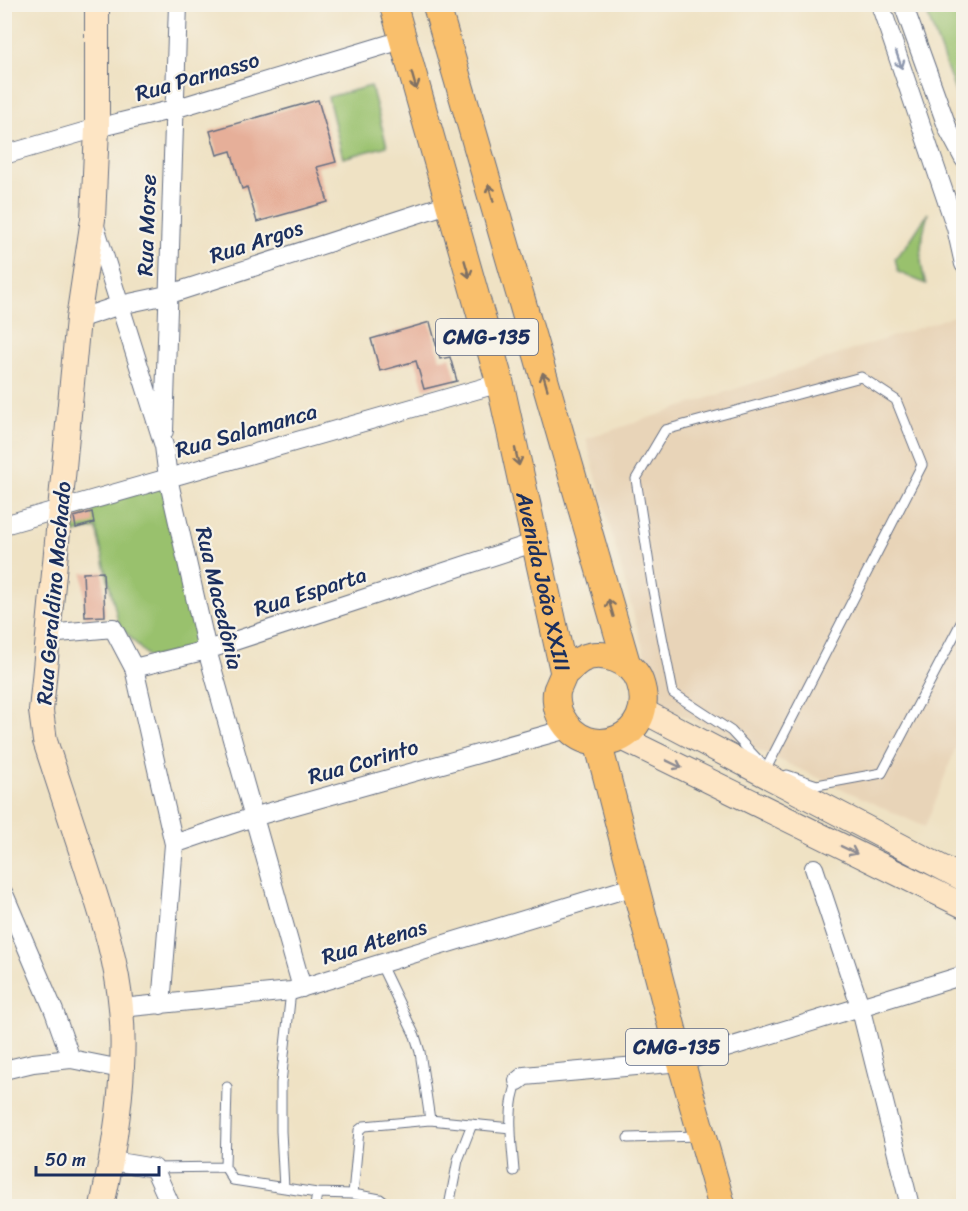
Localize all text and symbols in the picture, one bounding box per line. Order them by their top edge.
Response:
street label: Rua Parnasso [130,40,264,113]
one-way arrow [894,50,905,69]
one-way arrow [409,71,420,90]
street label: Rua Morse [125,173,168,277]
one-way arrow [485,184,496,203]
street label: Rua Argos [204,208,308,275]
one-way arrow [462,259,473,278]
road number: CMG-135 [436,319,538,355]
one-way arrow [539,372,550,391]
street label: Rua Salamanca [171,392,322,469]
one-way arrow [511,447,523,466]
street label: Rua Geraldino Machado [24,480,83,706]
street label: Avenida João XXIII [504,487,582,675]
street label: Rua Macedônia [184,523,255,674]
street label: Rua Esparta [249,555,372,628]
one-way arrow [605,599,616,618]
street label: Rua Corinto [303,727,423,796]
one-way arrow [665,759,683,770]
one-way arrow [840,845,858,856]
street label: Rua Atenas [317,907,432,976]
road number: CMG-135 [626,1029,728,1065]
scale bar [36,1139,159,1177]
text: 50 m [45,1144,86,1176]

